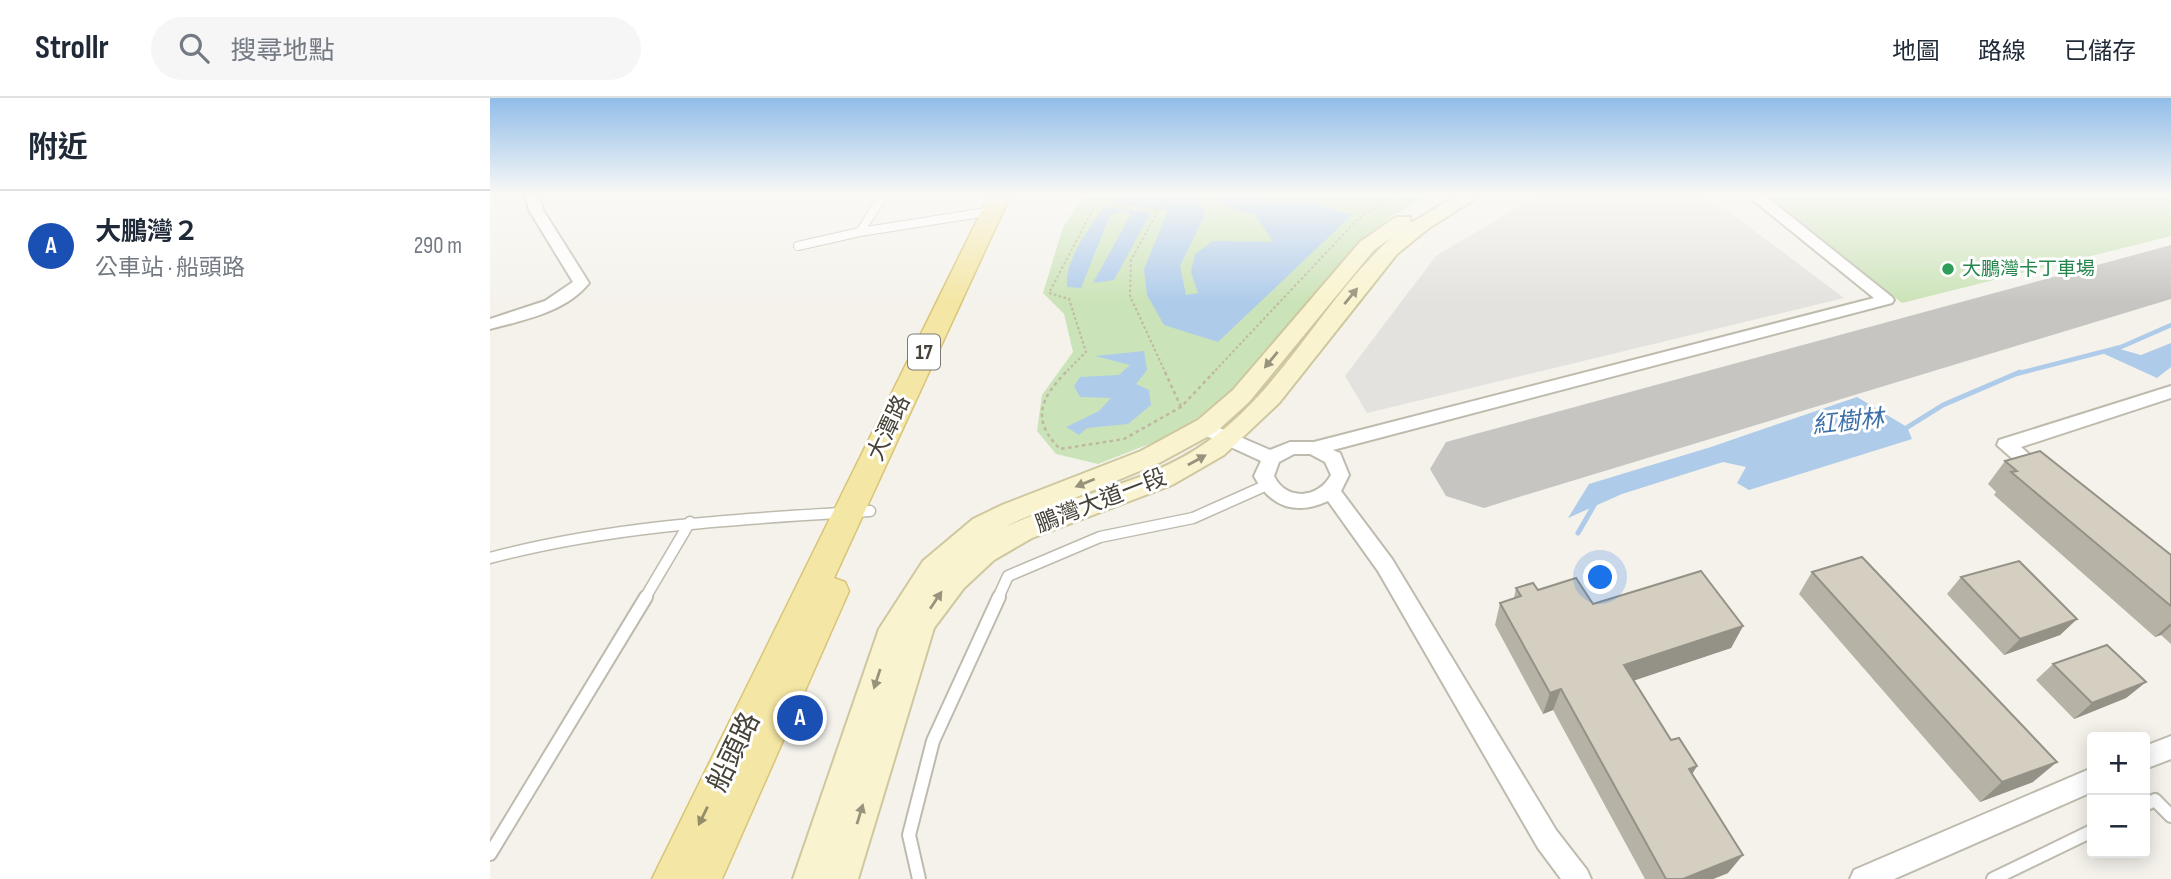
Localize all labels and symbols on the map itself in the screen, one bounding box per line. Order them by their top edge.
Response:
place label: 大鵬灣卡丁車場 [1962,258,2095,281]
marker: 大鵬灣卡丁車場 [1940,261,1956,277]
one-way arrow [1344,287,1359,305]
road number: 17 [908,334,940,370]
one-way arrow [1264,351,1279,368]
street label: 大潭路 [862,391,916,465]
water label: 紅樹林 [1811,404,1888,440]
one-way arrow [1187,454,1207,466]
street label: 鵬灣大道一段 [1032,463,1170,539]
one-way arrow [1074,478,1095,489]
your location [1583,560,1617,594]
one-way arrow [929,591,942,610]
one-way arrow [872,669,882,690]
pin: A [777,692,823,744]
street label: 船頭路 [701,707,767,797]
one-way arrow [856,803,866,824]
one-way arrow [697,806,709,826]

